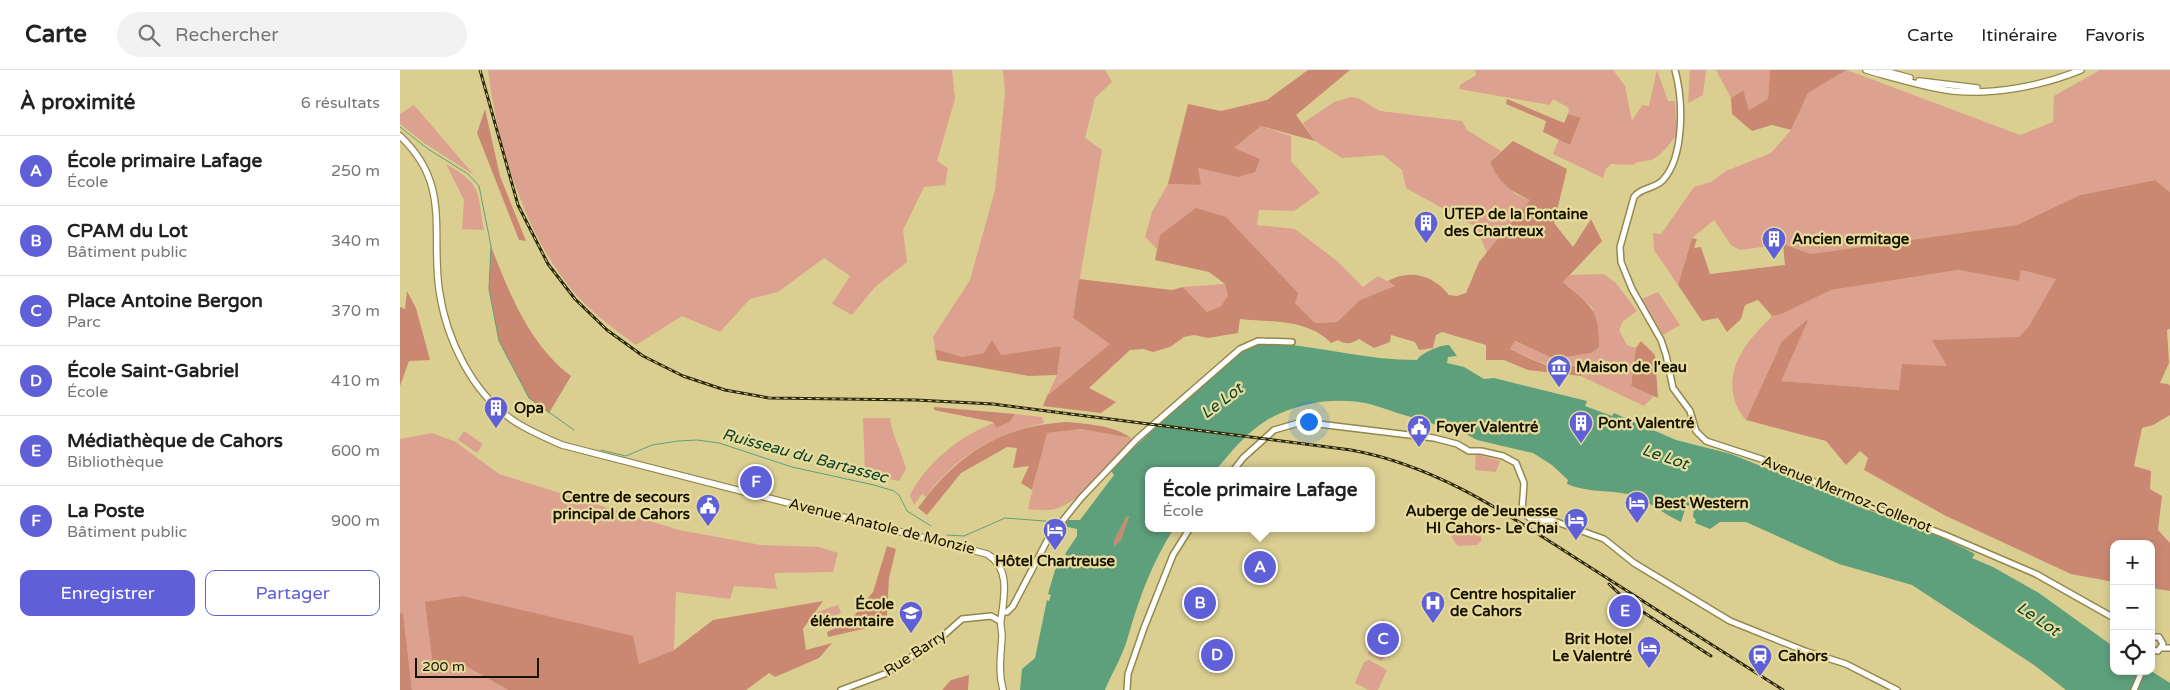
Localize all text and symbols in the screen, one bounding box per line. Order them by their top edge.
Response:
search box [117,12,467,57]
text: Carte [25,20,87,49]
icon: search [135,21,163,49]
text: Rechercher [175,24,278,46]
text: Carte [1907,24,1953,46]
text: Itinéraire [1981,24,2057,46]
text: Favoris [2085,24,2145,46]
text: À proximité [20,90,135,115]
text: 6 résultats [301,93,380,113]
text: École primaire Lafage [67,150,262,172]
text: A [30,161,42,181]
text: 250 m [331,161,380,181]
text: École [67,172,108,192]
place label: UTEP de la Fontaine des Chartreux [1444,205,1589,240]
building icon: UTEP de la Fontaine des Chartreux [1413,210,1439,244]
text: CPAM du Lot [67,220,188,242]
building icon: Ancien ermitage [1761,226,1787,260]
place label: Ancien ermitage [1792,230,1910,249]
text: B [30,231,42,251]
text: 340 m [331,231,380,251]
text: Bâtiment public [67,242,187,262]
text: Place Antoine Bergon [67,290,263,312]
text: C [30,301,42,321]
text: 370 m [331,301,380,321]
text: Parc [67,312,101,332]
museum icon: Maison de l'eau [1546,354,1572,388]
place label: Maison de l'eau [1576,358,1687,376]
text: École Saint-Gabriel [67,360,239,382]
text: D [30,371,42,391]
text: 410 m [331,371,380,391]
water label: Le Lot [1197,378,1248,423]
text: École [67,382,108,402]
building icon: Opa [483,395,509,429]
place label: Opa [514,399,544,418]
your location [1296,409,1322,435]
building icon: Pont Valentré [1568,410,1594,444]
public building icon: Foyer Valentré [1406,414,1432,448]
place label: Pont Valentré [1598,414,1695,432]
place label: Foyer Valentré [1436,418,1539,437]
water label: Ruisseau du Bartassec [720,424,891,488]
text: Médiathèque de Cahors [67,430,283,452]
water label: Le Lot [1639,440,1692,475]
text: E [31,441,41,461]
text: 600 m [331,441,380,461]
text: Bibliothèque [67,452,163,472]
street label: Avenue Mermoz-Collenot [1759,452,1935,536]
pin: F [740,463,772,501]
popup [1145,467,1375,532]
text: École primaire Lafage [1162,479,1358,501]
place label: Centre de secours principal de Cahors [553,488,690,524]
hotel icon: Best Western [1624,490,1650,524]
public building icon: Centre de secours principal de Cahors [695,493,721,527]
street label: Avenue Anatole de Monzie [787,494,977,558]
place label: Best Western [1654,494,1749,512]
text: La Poste [67,500,145,522]
text: École [1162,501,1204,521]
place label: Auberge de Jeunesse HI Cahors- Le Chai [1406,502,1559,537]
hotel icon: Auberge de Jeunesse HI Cahors- Le Chai [1563,507,1589,541]
text: F [31,511,41,531]
text: 900 m [331,511,380,531]
hotel icon: Hôtel Chartreuse [1042,517,1068,551]
text: Bâtiment public [67,522,187,542]
map controls [2110,540,2155,675]
button: + [2110,540,2155,585]
pin: A [1244,548,1276,586]
place label: Hôtel Chartreuse [995,552,1116,570]
button: Enregistrer [20,570,195,616]
button: Partager [205,570,380,616]
pin: B [1184,584,1216,622]
place label: Centre hospitalier de Cahors [1450,585,1576,620]
button: − [2110,585,2155,630]
hospital icon: Centre hospitalier de Cahors [1420,590,1446,624]
pin: E [1609,592,1641,630]
place label: École élémentaire [810,594,895,630]
water label: Le Lot [2013,597,2065,642]
school or university icon: École élémentaire [898,600,924,634]
pin: C [1367,620,1399,658]
street label: Rue Barry [881,626,949,680]
place label: Brit Hotel Le Valentré [1552,630,1633,665]
button: locate [2110,630,2155,675]
hotel icon: Brit Hotel Le Valentré [1636,635,1662,669]
pin: D [1201,636,1233,674]
station icon: Cahors [1747,643,1773,677]
place label: Cahors [1778,647,1828,665]
scale bar [415,655,539,678]
text: 200 m [422,658,465,675]

